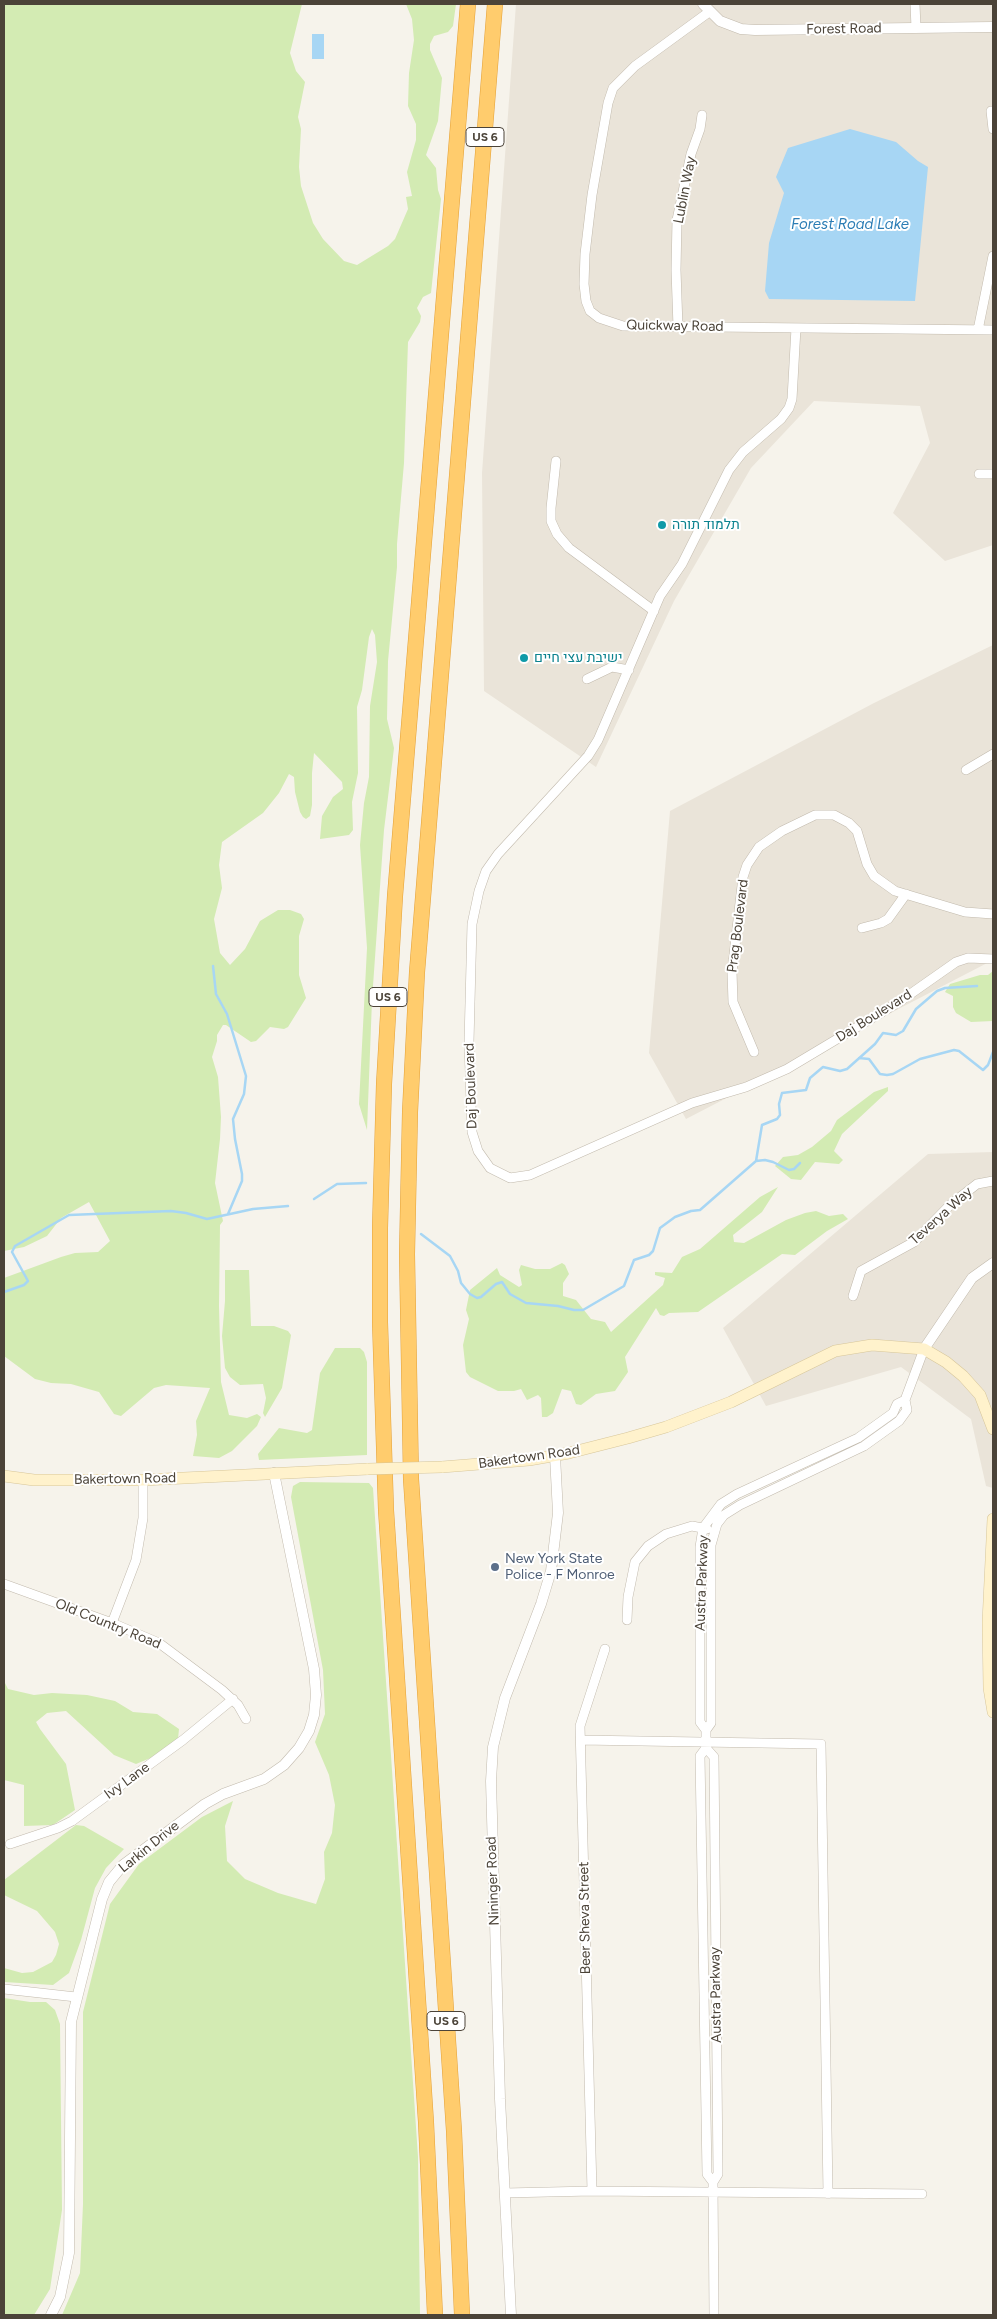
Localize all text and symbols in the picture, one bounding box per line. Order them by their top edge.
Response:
street label: Forest Road [806,20,882,38]
road number: US 6 [466,128,504,146]
street label: Lublin Way [670,155,700,225]
water label: Forest Road Lake [791,216,909,234]
street label: Quickway Road [626,317,724,335]
place label: תלמוד תורה [672,517,740,533]
marker: תלמוד תורה [656,519,668,531]
place label: ישיבת עצי חיים [534,650,622,666]
marker: ישיבת עצי חיים [518,652,530,664]
street label: Prag Boulevard [724,878,752,974]
street label: Daj Boulevard [833,986,915,1046]
road number: US 6 [369,988,407,1006]
street label: Daj Boulevard [461,1043,481,1129]
street label: Teverya Way [906,1183,976,1249]
street label: Bakertown Road [477,1442,581,1472]
street label: Bakertown Road [74,1470,176,1488]
street label: Austra Parkway [692,1535,712,1631]
place label: New York State Police - F Monroe [505,1551,615,1584]
marker: New York State Police - F Monroe [489,1561,501,1573]
street label: Old Country Road [53,1595,163,1653]
street label: Ivy Lane [101,1759,153,1803]
street label: Larkin Drive [115,1818,183,1876]
street label: Nininger Road [483,1836,503,1926]
street label: Beer Sheva Street [576,1861,594,1975]
street label: Austra Parkway [707,1947,725,2043]
road number: US 6 [427,2012,465,2030]

